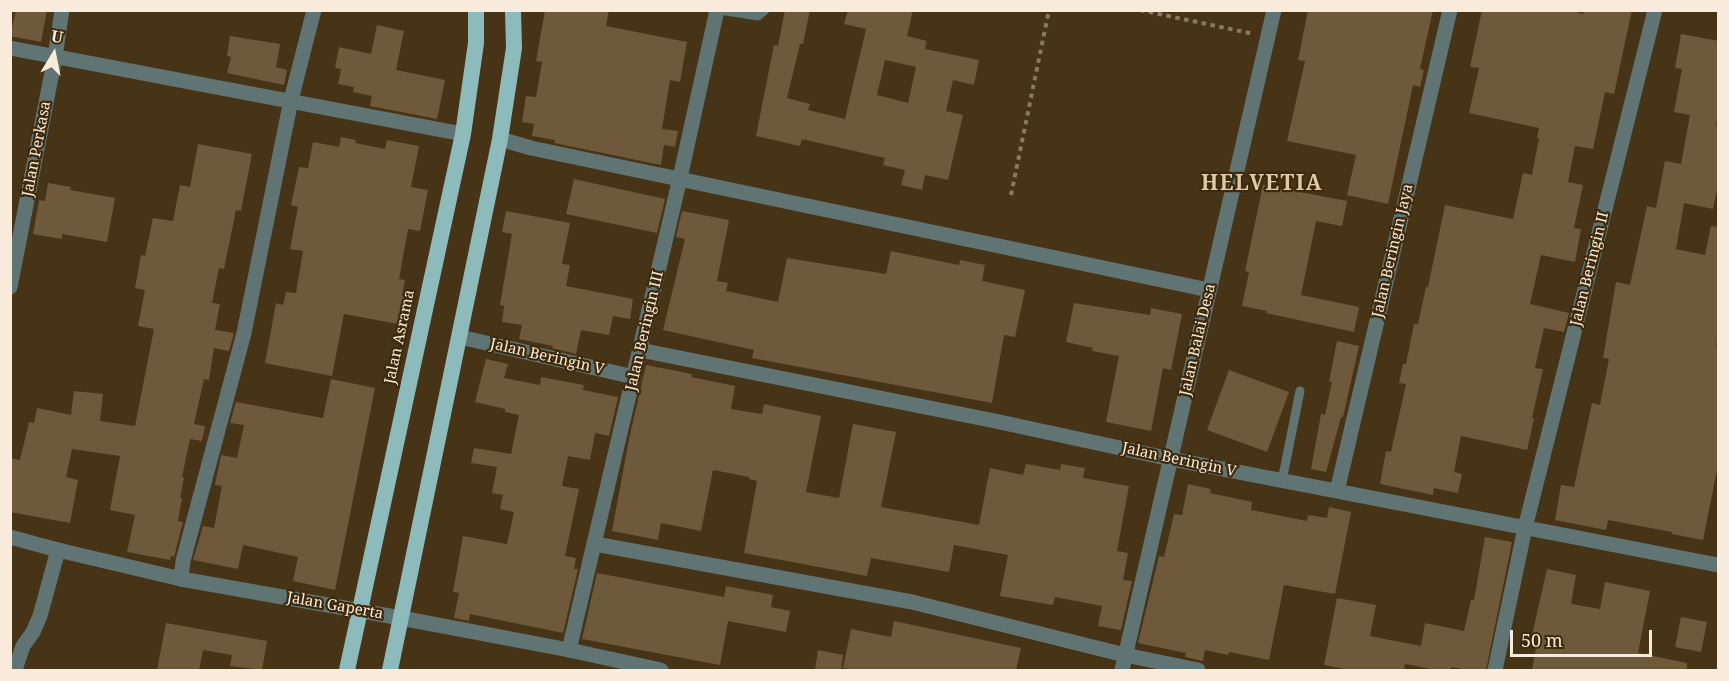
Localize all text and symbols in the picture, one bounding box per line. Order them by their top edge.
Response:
north arrow [24,24,84,84]
text: U [49,24,65,48]
street label: Jalan Perkasa [19,100,55,198]
district label: HELVETIA [1201,171,1323,197]
street label: Jalan Beringin Jaya [1369,182,1417,320]
street label: Jalan Beringin II [1567,210,1613,328]
street label: Jalan Beringin III [622,269,668,393]
street label: Jalan Balai Desa [1176,282,1220,398]
street label: Jalan Asrama [381,288,419,386]
street label: Jalan Beringin V [488,335,606,379]
street label: Jalan Beringin V [1120,439,1238,481]
street label: Jalan Gaperta [285,589,385,623]
scale bar [1513,618,1656,656]
text: 50 m [1521,628,1563,652]

